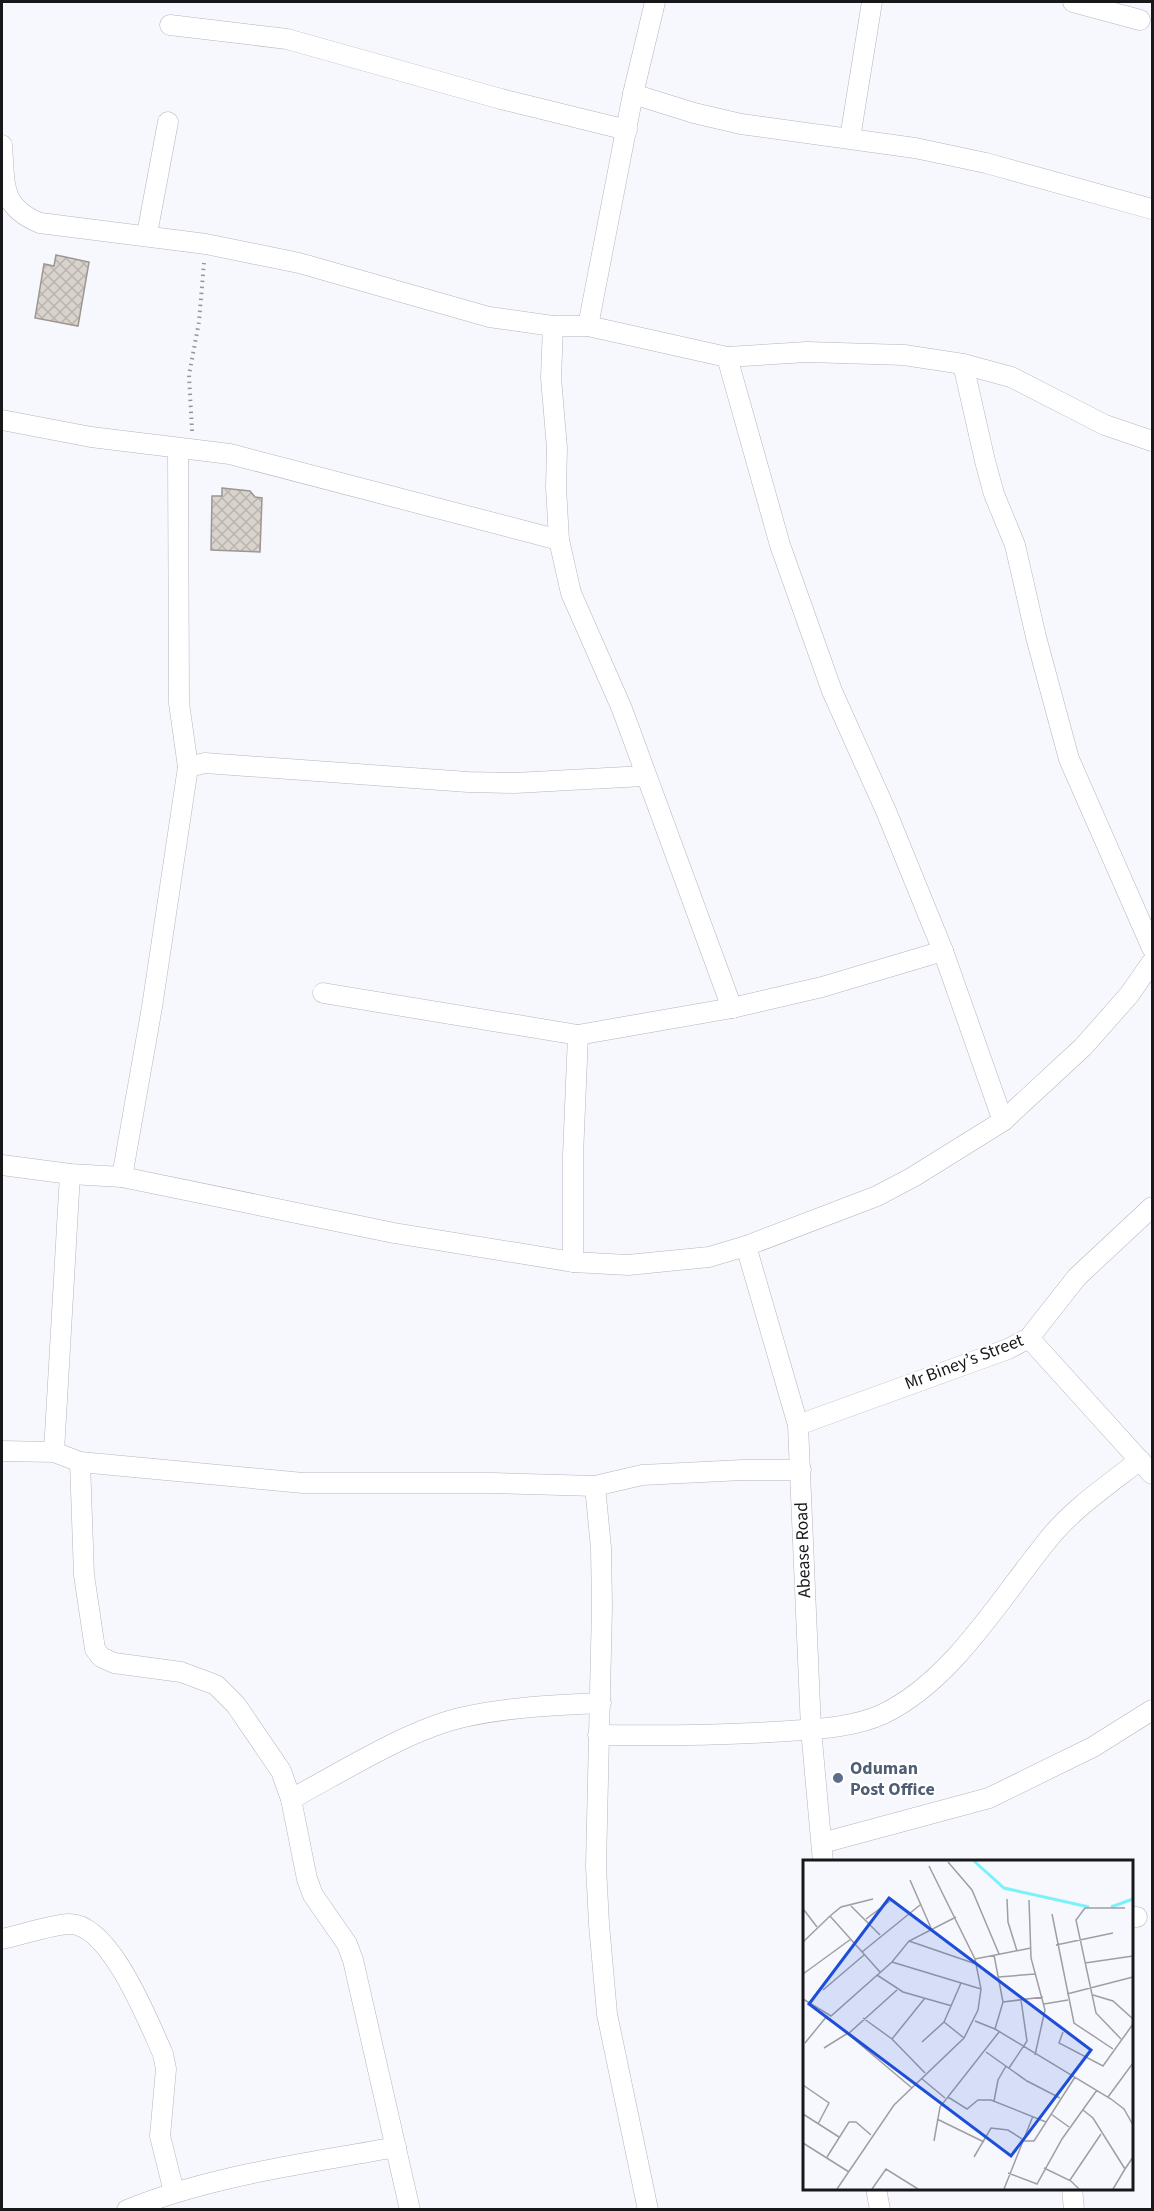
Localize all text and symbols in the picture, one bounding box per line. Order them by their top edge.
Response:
street label: Mr Biney’s Street [901,1328,1027,1396]
street label: Abease Road [789,1501,817,1599]
place label: Oduman Post Office [850,1756,935,1802]
marker: Oduman Post Office [831,1771,845,1785]
inset map [803,1860,1133,2190]

